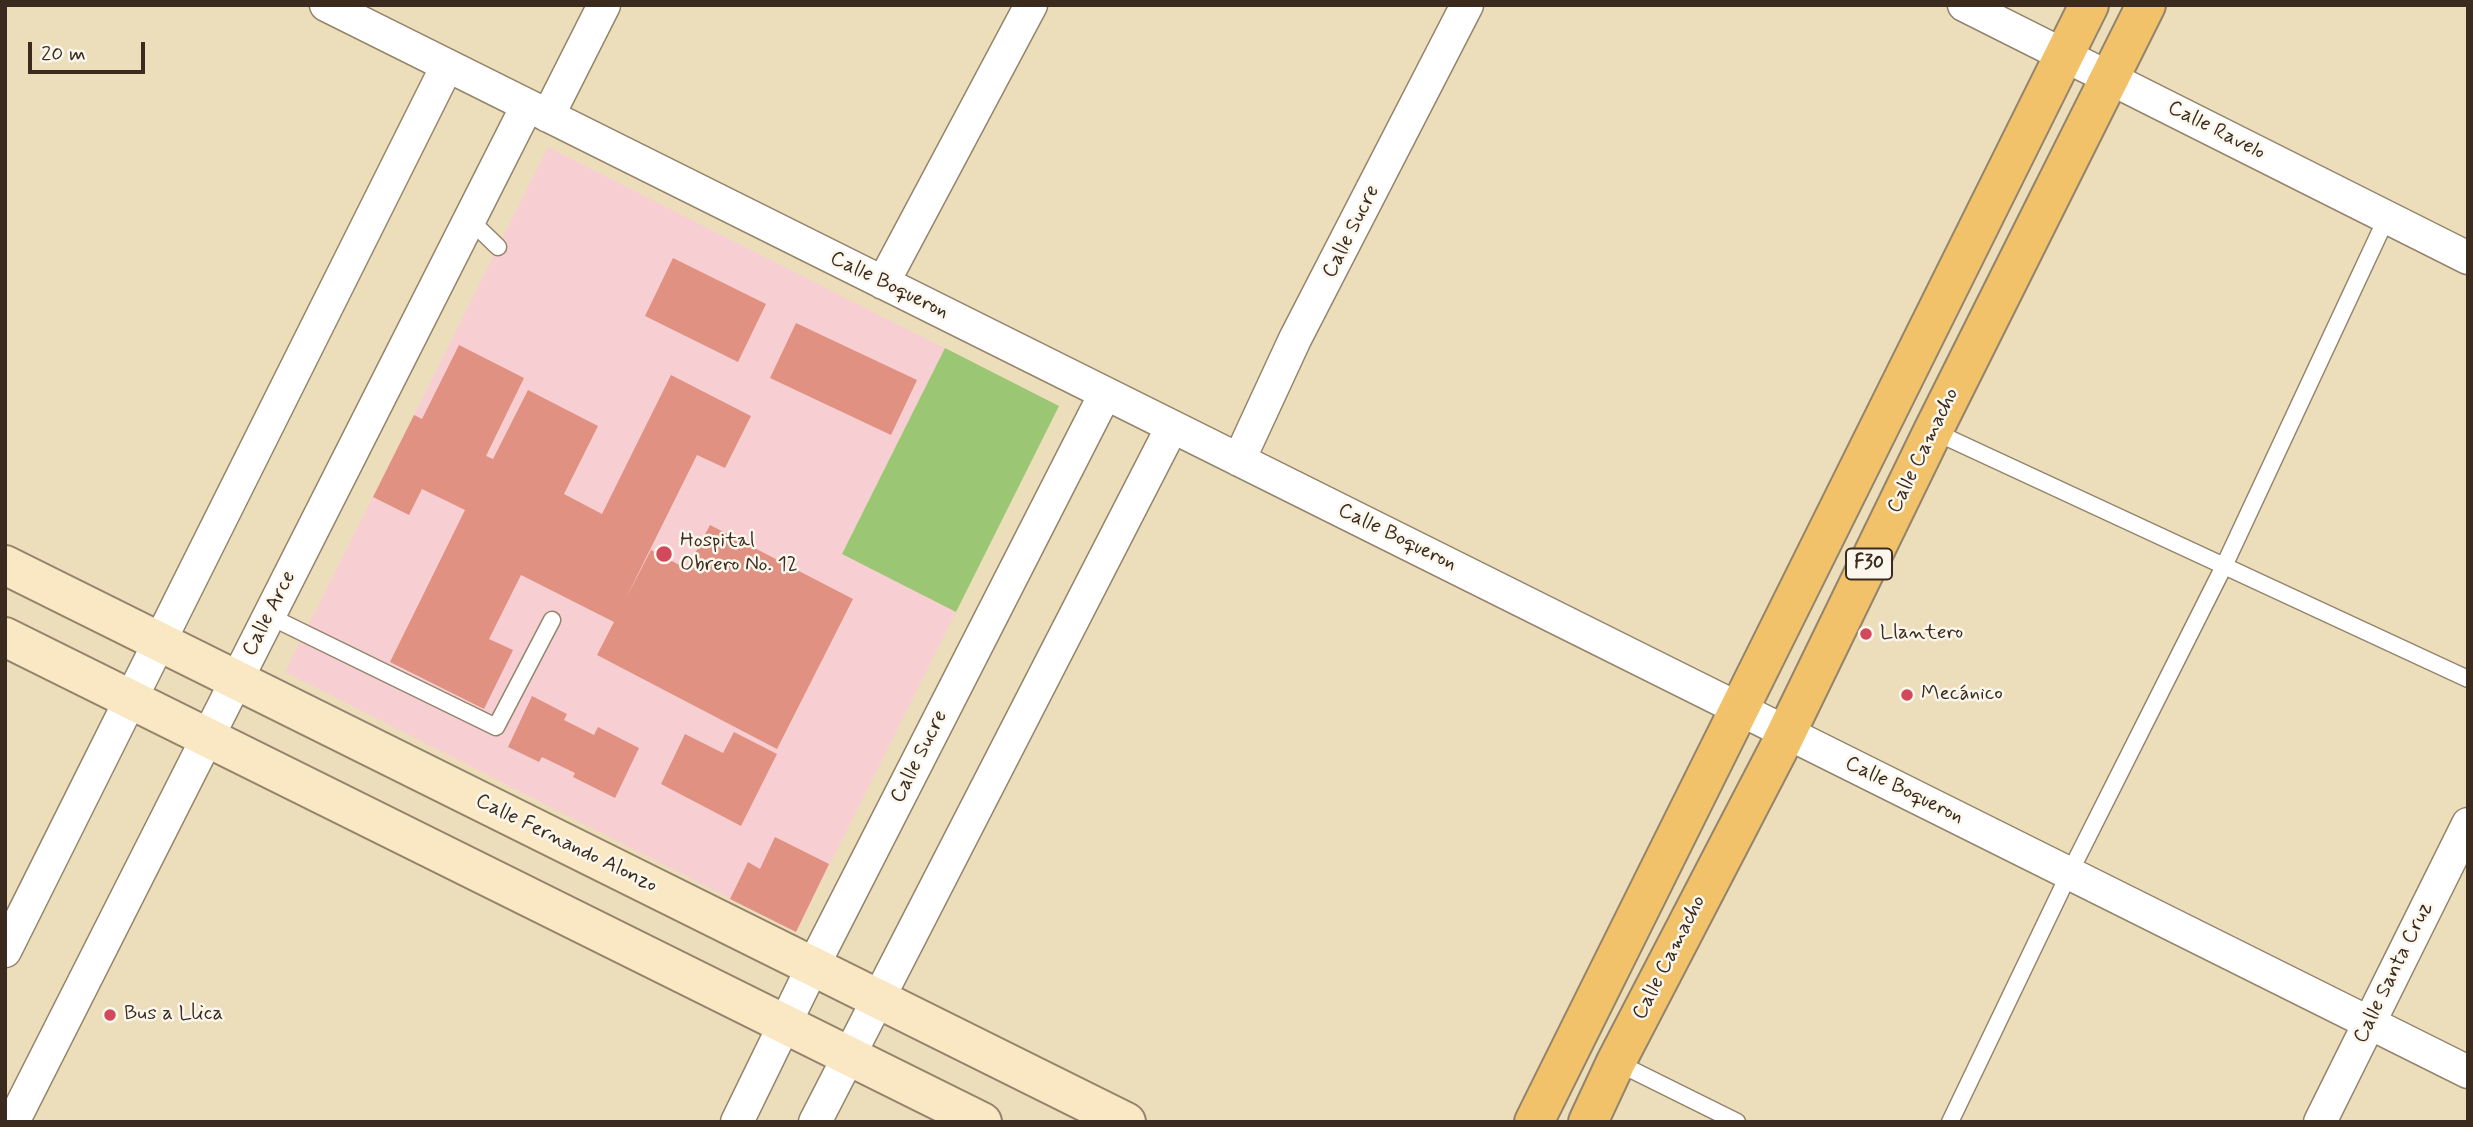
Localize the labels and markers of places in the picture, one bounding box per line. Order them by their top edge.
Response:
place label: Hospital Obrero No. 12 [680,529,798,579]
marker: Hospital Obrero No. 12 [654,544,674,564]
place label: Llantero [1880,621,1963,647]
marker: Llantero [1858,626,1874,642]
place label: Mecánico [1921,682,2003,708]
marker: Mecánico [1899,687,1915,703]
place label: Bus a Llica [124,1002,223,1028]
marker: Bus a Llica [102,1007,118,1023]

